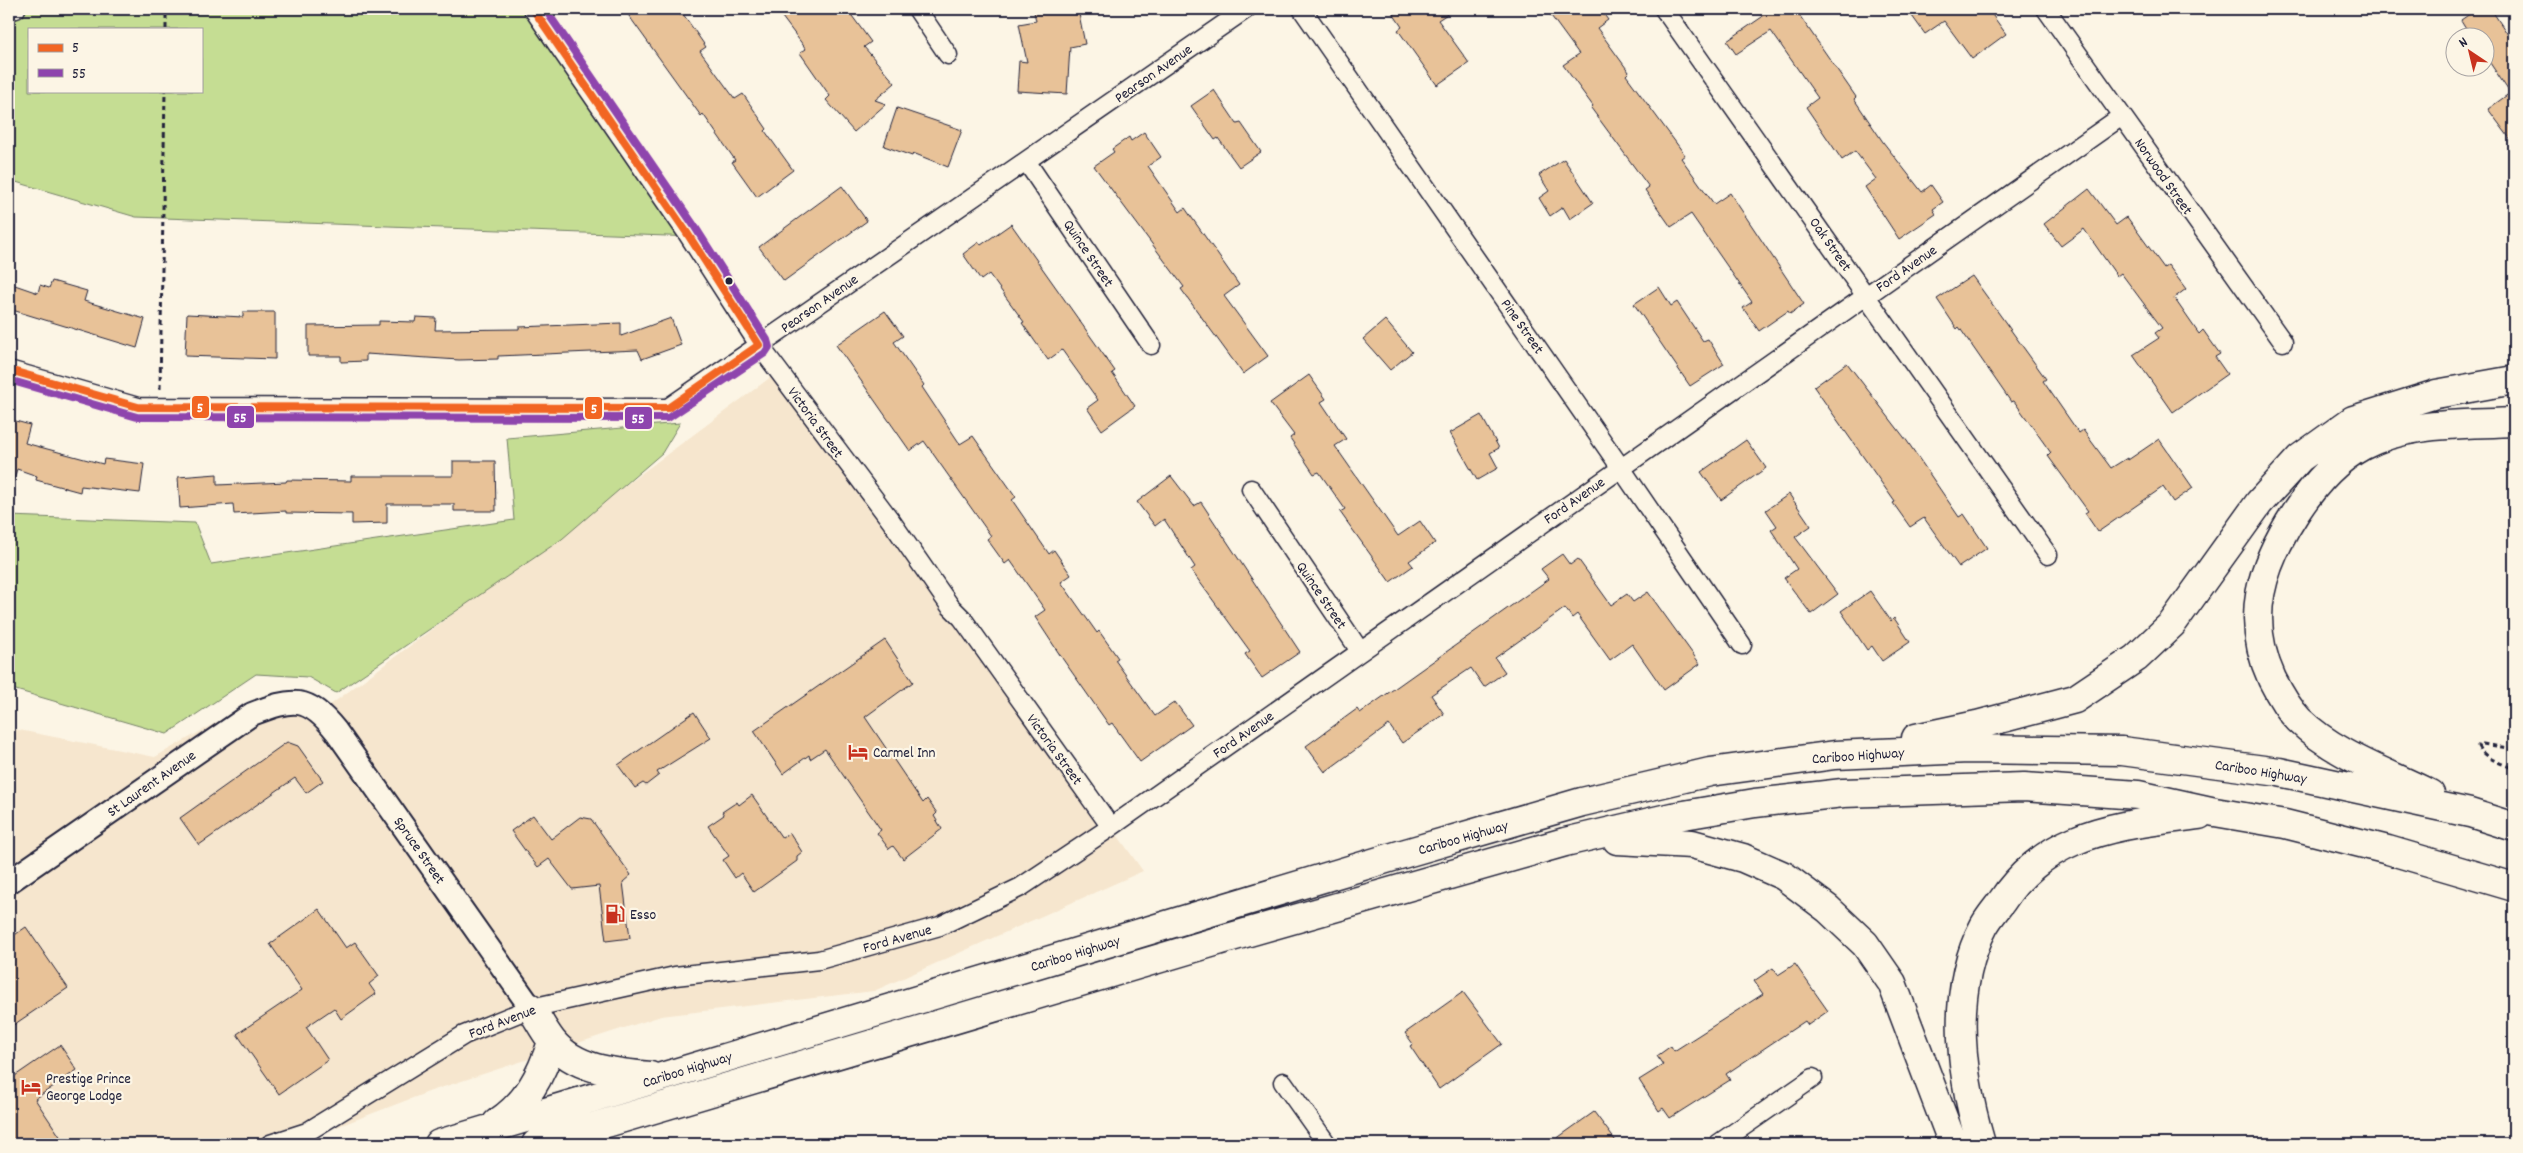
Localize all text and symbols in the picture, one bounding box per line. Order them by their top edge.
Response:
legend [28,28,202,92]
north arrow [2446,28,2496,78]
text: N [2455,33,2472,53]
text: 5 [72,38,79,60]
street label: Pearson Avenue [1111,39,1198,110]
text: 55 [72,64,86,86]
street label: Norwood Street [2128,134,2197,221]
street label: Oak Street [1803,214,1856,277]
street label: Quince Street [1057,216,1118,293]
street label: Ford Avenue [1872,240,1943,299]
street label: Pearson Avenue [777,269,864,340]
unlabelled marker [724,276,734,286]
street label: Pine Street [1494,295,1549,360]
street label: Victoria Street [781,383,848,464]
line badge: 5 [191,395,210,419]
line badge: 5 [584,396,603,420]
text: 5 [197,399,204,419]
text: 5 [591,400,598,420]
line badge: 55 [226,405,255,429]
line badge: 55 [624,406,653,430]
text: 55 [234,409,247,429]
text: 55 [632,410,645,430]
street label: Ford Avenue [1540,472,1611,531]
street label: Quince Street [1290,558,1351,635]
street label: Ford Avenue [1209,706,1280,765]
street label: Victoria Street [1020,710,1087,791]
hotel icon: Carmel Inn [847,741,869,763]
place label: Carmel Inn [873,743,936,765]
street label: Cariboo Highway [1811,743,1906,771]
street label: St Laurent Avenue [103,745,202,824]
street label: Cariboo Highway [2213,755,2309,791]
street label: Spruce Street [387,813,450,890]
street label: Cariboo Highway [1416,815,1512,862]
fuel station icon: Esso [604,903,626,925]
place label: Esso [630,905,656,927]
street label: Ford Avenue [861,920,935,960]
street label: Cariboo Highway [1028,931,1124,979]
street label: Ford Avenue [466,1000,540,1046]
street label: Cariboo Highway [640,1047,736,1095]
place label: Prestige Prince George Lodge [46,1069,131,1108]
hotel icon: Prestige Prince George Lodge [20,1076,42,1098]

